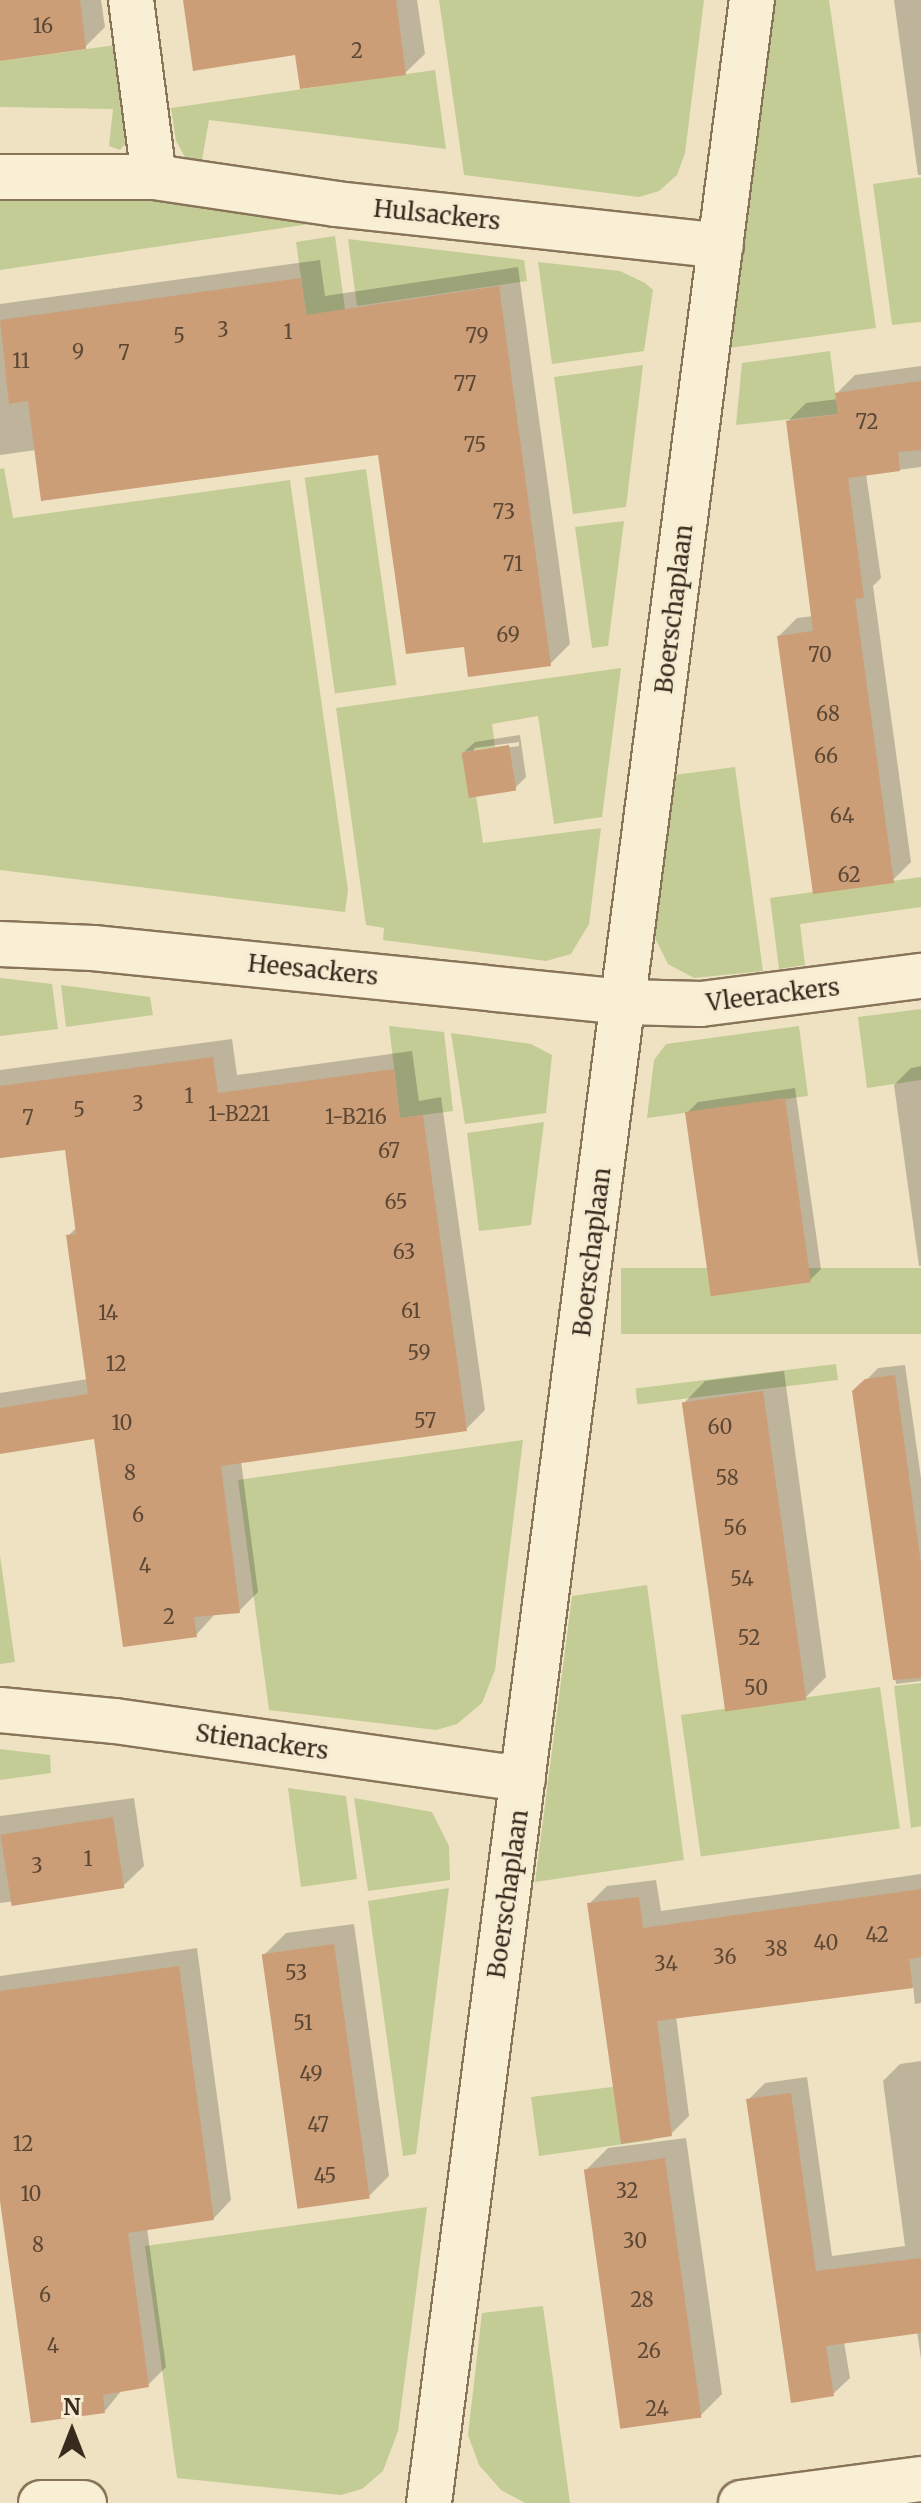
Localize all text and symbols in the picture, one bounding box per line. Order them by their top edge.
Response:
house number: 16 [33,13,53,37]
house number: 2 [351,38,363,62]
street label: Hulsackers [372,194,502,236]
house number: 3 [217,317,229,341]
house number: 1 [283,319,293,343]
house number: 5 [173,323,185,347]
house number: 79 [465,323,489,347]
house number: 9 [72,339,84,363]
house number: 7 [118,340,130,364]
house number: 11 [12,348,30,372]
house number: 77 [454,371,476,395]
house number: 72 [856,409,878,433]
house number: 75 [464,432,486,456]
house number: 73 [493,499,515,523]
street label: Boerschaplaan [649,523,699,695]
house number: 71 [503,551,523,575]
house number: 69 [496,622,520,646]
house number: 70 [808,642,832,666]
house number: 68 [816,701,840,725]
house number: 66 [814,743,838,767]
house number: 64 [830,803,854,827]
house number: 62 [837,862,861,886]
street label: Heesackers [246,949,380,991]
street label: Vleerackers [705,973,841,1017]
house number: 1 [184,1083,194,1107]
house number: 3 [132,1091,144,1115]
house number: 5 [73,1097,85,1121]
house number: 1-B221 [208,1101,270,1125]
house number: 1-B216 [325,1104,387,1128]
house number: 7 [22,1105,34,1129]
house number: 67 [378,1138,400,1162]
street label: Boerschaplaan [567,1166,617,1338]
house number: 65 [385,1189,407,1213]
house number: 63 [393,1239,415,1263]
house number: 61 [401,1298,421,1322]
house number: 14 [98,1300,118,1324]
house number: 59 [407,1340,431,1364]
house number: 12 [106,1351,126,1375]
house number: 57 [414,1408,436,1432]
house number: 10 [111,1410,133,1434]
house number: 60 [708,1414,732,1438]
house number: 8 [124,1460,136,1484]
house number: 58 [715,1465,739,1489]
house number: 6 [132,1502,144,1526]
house number: 56 [723,1515,747,1539]
house number: 4 [139,1553,151,1577]
house number: 54 [730,1566,754,1590]
house number: 2 [163,1604,175,1628]
house number: 52 [738,1625,760,1649]
house number: 50 [744,1675,768,1699]
street label: Stienackers [194,1718,330,1766]
street label: Boerschaplaan [482,1808,534,1980]
house number: 1 [83,1846,93,1870]
house number: 3 [31,1853,43,1877]
house number: 42 [865,1922,889,1946]
house number: 40 [814,1930,838,1954]
house number: 38 [764,1936,788,1960]
house number: 36 [713,1944,737,1968]
house number: 34 [654,1951,678,1975]
house number: 53 [285,1960,307,1984]
house number: 51 [293,2010,313,2034]
house number: 49 [299,2061,323,2085]
house number: 47 [307,2112,329,2136]
house number: 12 [13,2131,33,2155]
house number: 45 [314,2163,336,2187]
house number: 32 [616,2178,638,2202]
house number: 10 [20,2181,42,2205]
house number: 30 [623,2228,647,2252]
house number: 8 [32,2232,44,2256]
house number: 6 [39,2282,51,2306]
house number: 28 [630,2287,654,2311]
house number: 4 [47,2333,59,2357]
house number: 26 [637,2338,661,2362]
north arrow [32,2391,112,2471]
text: N [63,2393,81,2421]
house number: 24 [645,2396,669,2420]

